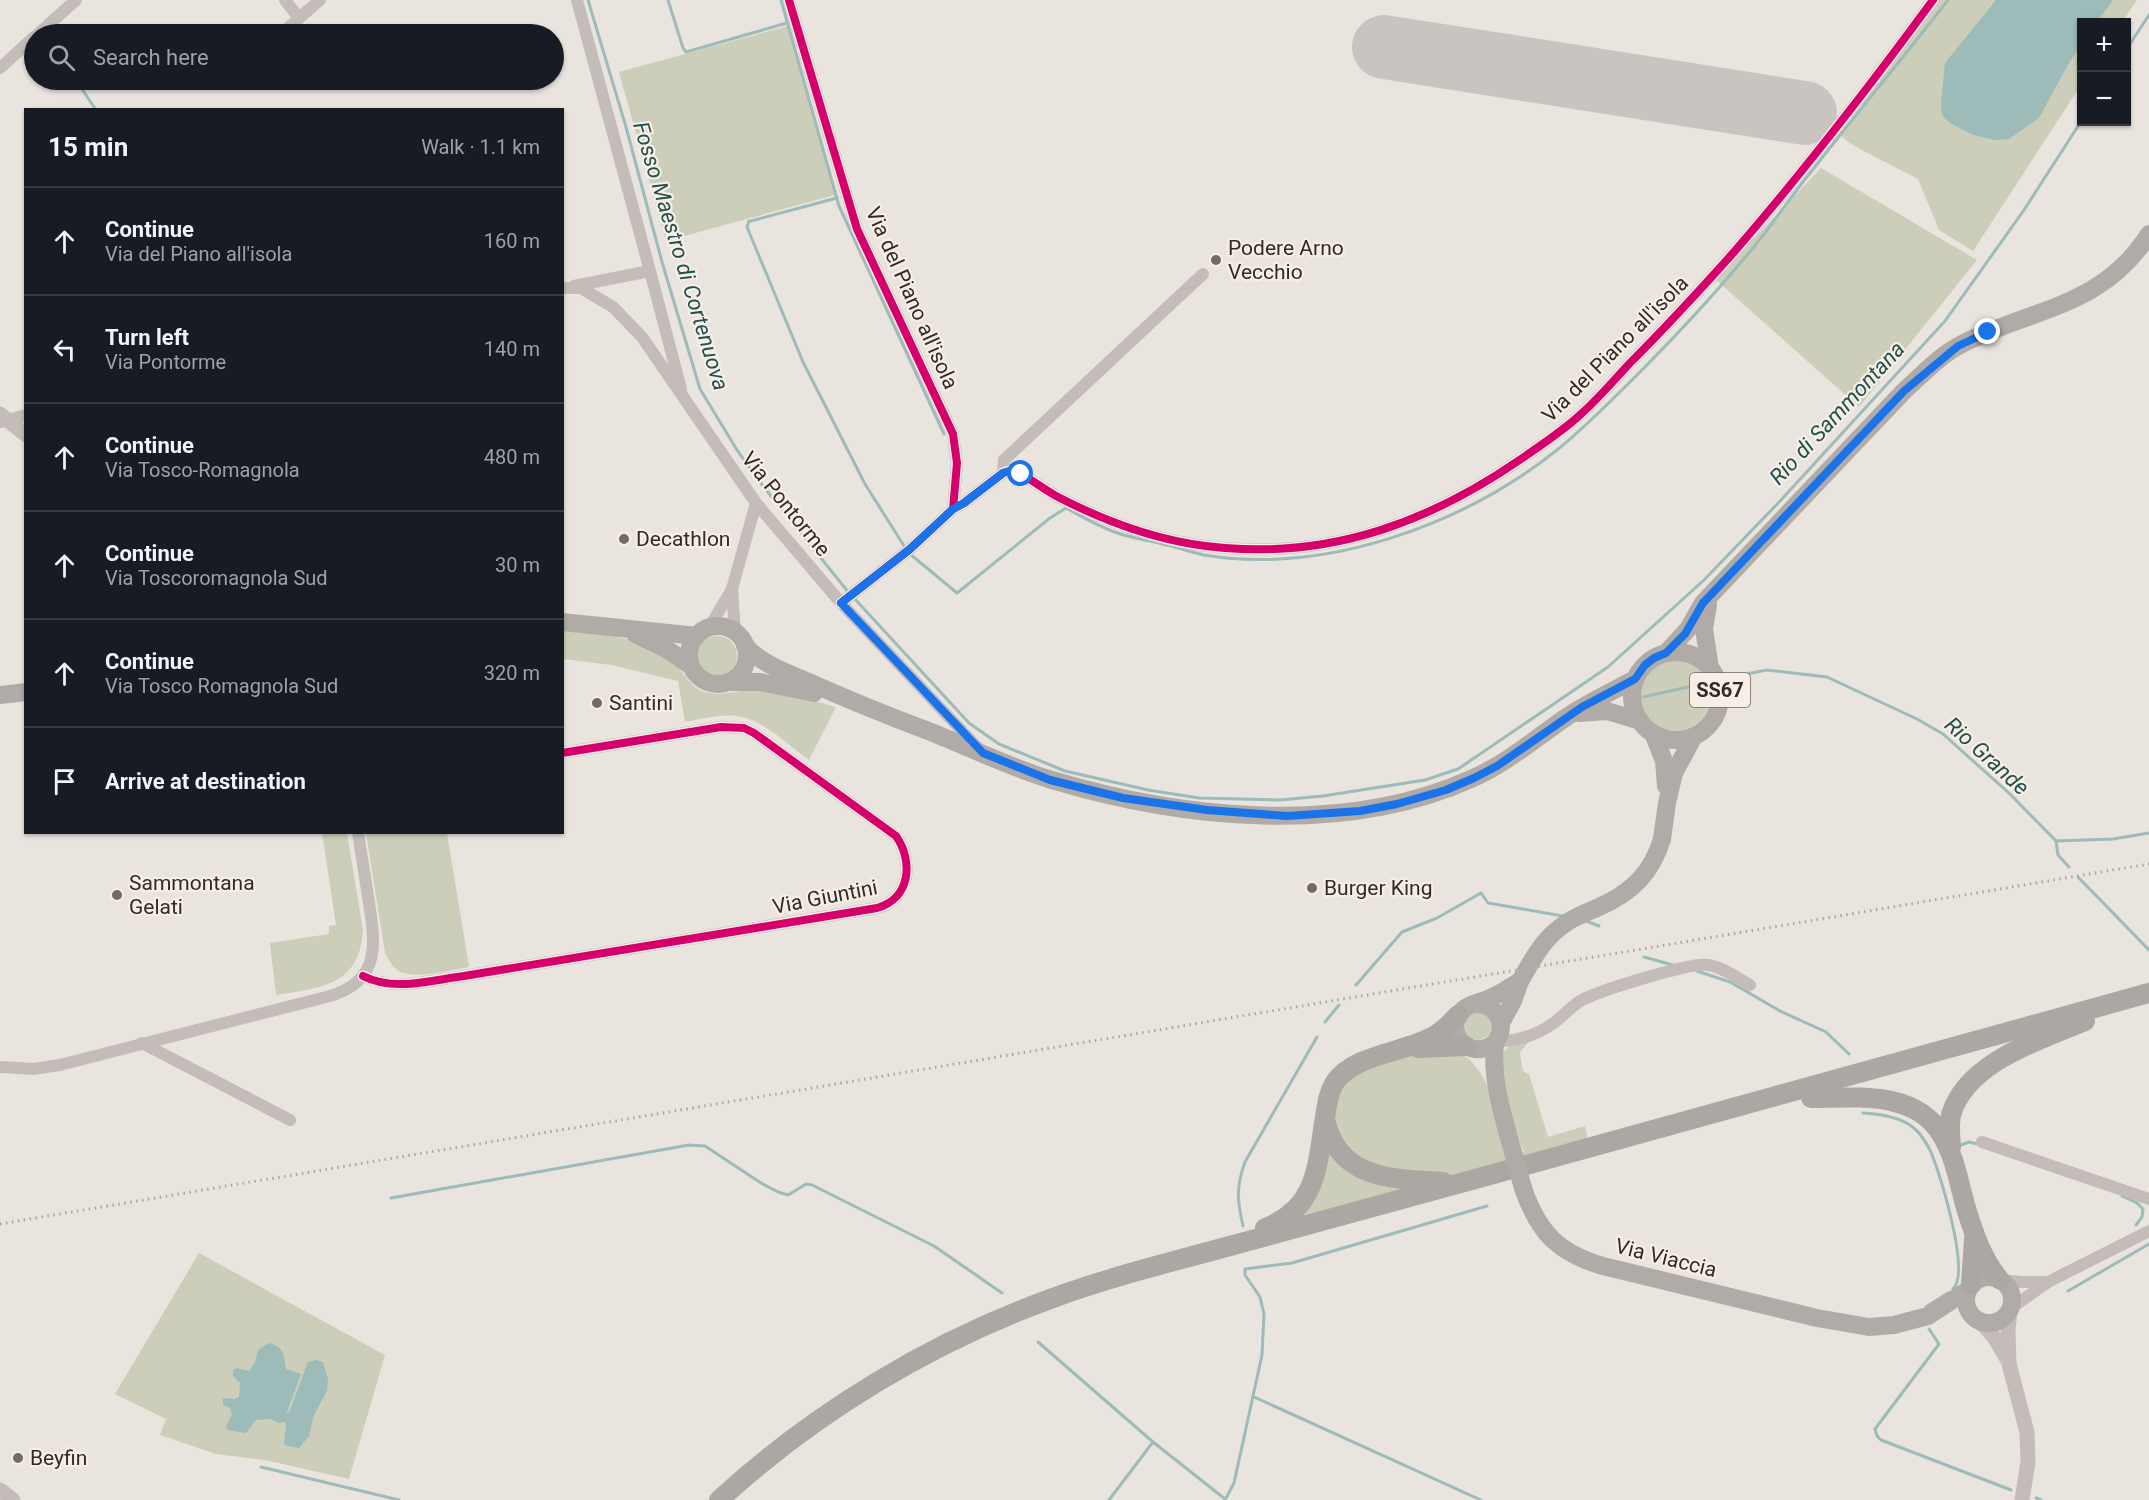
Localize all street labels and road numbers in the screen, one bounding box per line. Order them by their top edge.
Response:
street label: Via del Piano all'isola [861,203,963,393]
street label: Via del Piano all'isola [1537,271,1693,427]
street label: Via Pontorme [737,447,835,561]
road number: SS67 [1690,673,1750,707]
street label: Via Giuntini [770,875,880,919]
street label: Via Viaccia [1613,1234,1719,1282]

